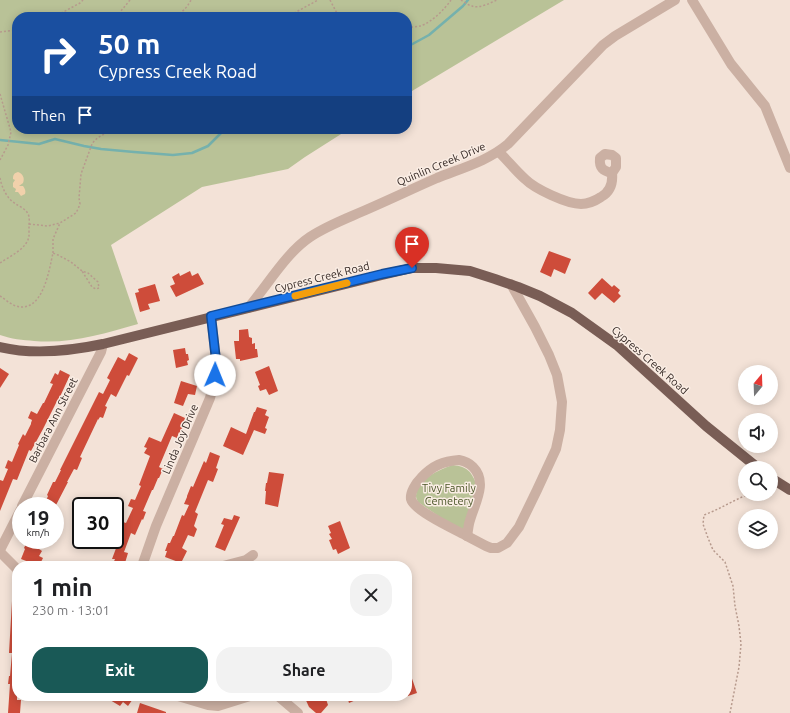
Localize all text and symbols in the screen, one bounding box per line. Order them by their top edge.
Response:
icon: right [32,28,84,80]
text: 50 m [98,28,160,59]
text: Cypress Creek Road [98,61,257,81]
icon: arrive [74,104,96,126]
text: Then [32,107,66,124]
street label: Quinlin Creek Drive [395,140,487,188]
pin [395,227,429,268]
icon: arrive [401,233,423,255]
street label: Cypress Creek Road [273,259,371,295]
street label: Cypress Creek Road [609,324,691,396]
position arrow [194,354,236,396]
north arrow [738,365,778,405]
map controls [738,365,778,549]
street label: Barbara Ann Street [26,375,80,465]
street label: Linda Joy Drive [160,402,200,476]
button: sound [738,413,778,453]
button: search [738,461,778,501]
park label: Tivy Family Cemetery [422,482,477,507]
speed limit sign: 30 [72,497,124,549]
text: 19 [27,506,49,529]
button: layers [738,509,778,549]
text: km/h [26,527,50,538]
text: 1 min [32,574,93,601]
button: close [350,574,392,616]
text: 230 m · 13:01 [32,603,110,617]
button: Exit [32,647,208,693]
button: Share [216,647,392,693]

